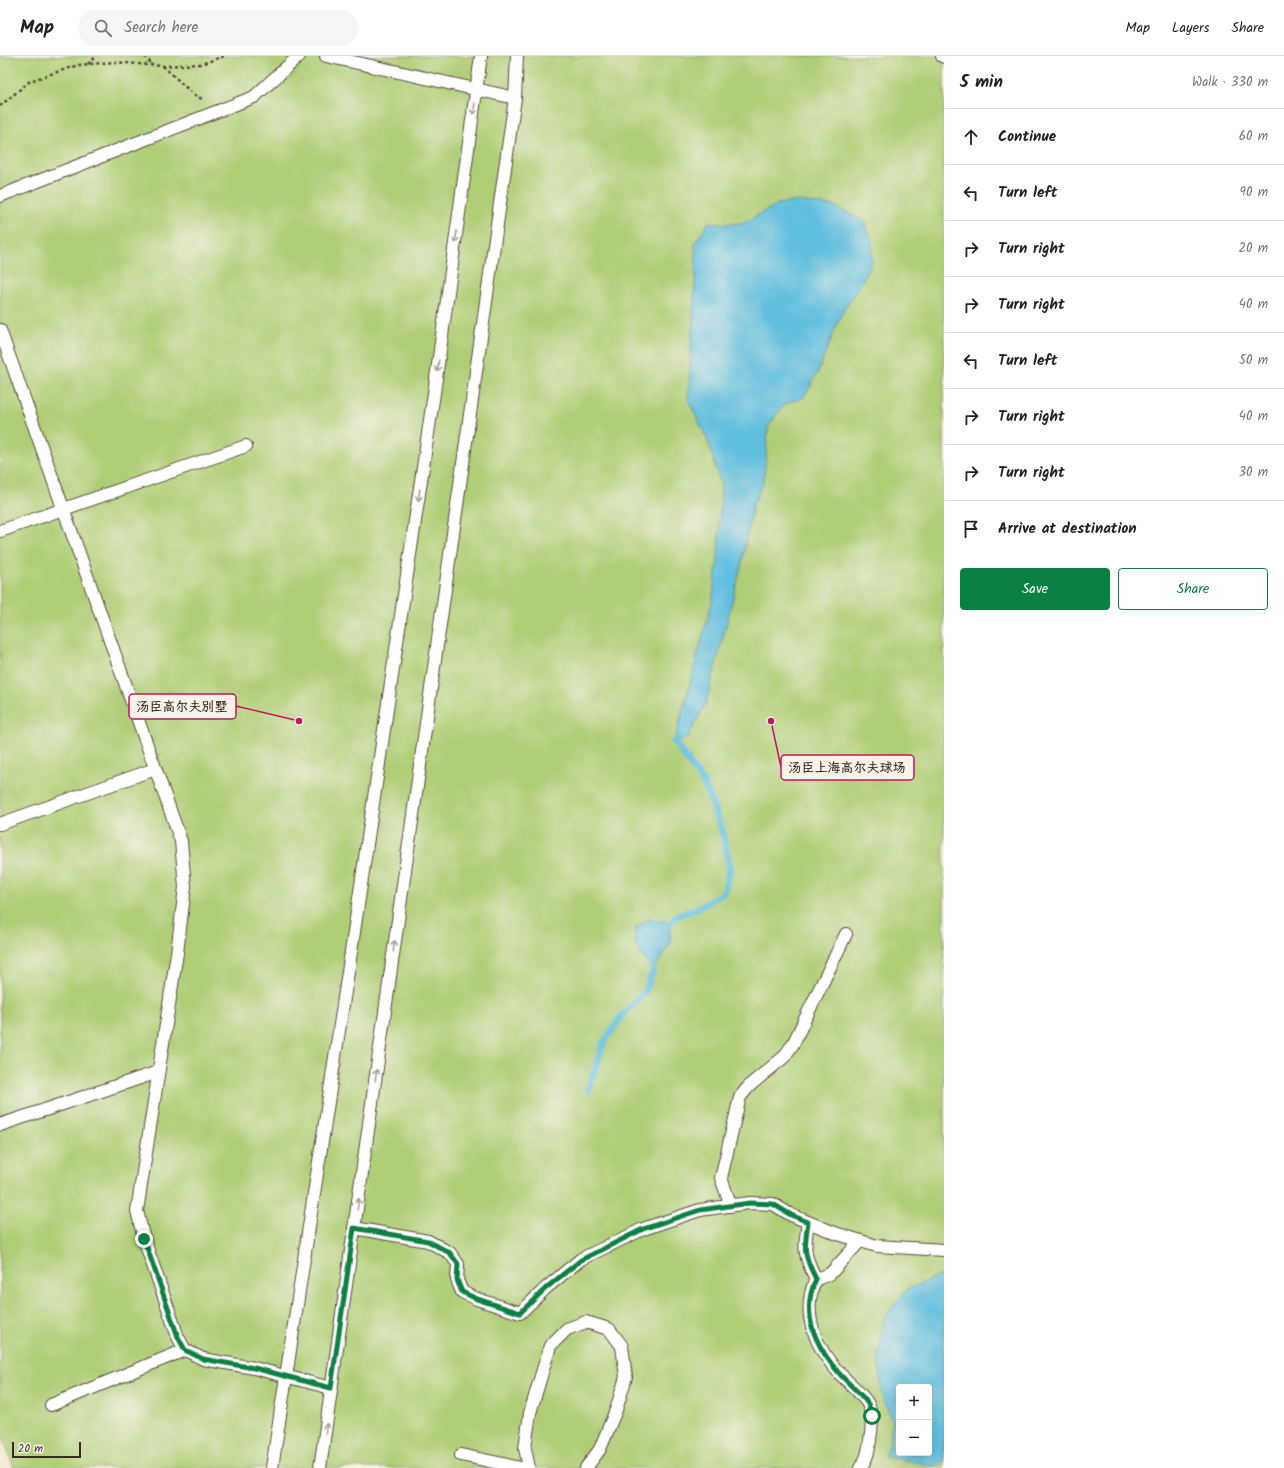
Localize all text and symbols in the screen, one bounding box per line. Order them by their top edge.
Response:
search box [78,10,358,46]
text: Map [20,13,54,43]
text: Search here [124,16,198,40]
icon: search [92,17,114,39]
text: Map [1126,17,1150,39]
text: Layers [1172,17,1210,39]
text: Share [1232,17,1264,39]
text: 5 min [960,69,1003,96]
text: Walk · 330 m [1192,72,1268,93]
one-way arrow [470,102,478,115]
text: Continue [998,125,1056,149]
icon: ahead [960,126,982,148]
text: 60 m [1239,126,1268,147]
text: Turn left [998,181,1058,205]
icon: left [960,182,982,204]
text: 90 m [1240,182,1268,203]
one-way arrow [452,230,460,243]
text: Turn right [998,237,1065,261]
icon: right [960,238,982,260]
text: 20 m [1238,238,1268,259]
text: Turn right [998,293,1065,317]
icon: right [960,294,982,316]
text: 40 m [1239,294,1268,315]
text: Turn left [998,349,1058,373]
icon: left [960,350,982,372]
text: 50 m [1239,350,1268,371]
one-way arrow [434,359,442,372]
text: Turn right [998,405,1065,429]
icon: right [960,406,982,428]
text: 40 m [1239,406,1268,427]
text: Turn right [998,461,1065,485]
icon: right [960,462,982,484]
text: 30 m [1239,462,1268,483]
one-way arrow [415,488,423,501]
text: Arrive at destination [998,517,1137,541]
icon: arrive [960,518,982,540]
button: Save [960,568,1110,610]
button: Share [1118,568,1268,610]
callout: 汤臣高尔夫别墅 [129,694,236,719]
text: 汤臣高尔夫别墅 [136,697,228,718]
callout: 汤臣上海高尔夫球场 [781,755,914,780]
text: 汤臣上海高尔夫球场 [788,758,906,779]
one-way arrow [390,940,398,953]
one-way arrow [372,1069,380,1082]
one-way arrow [354,1198,362,1211]
route end [135,1230,153,1248]
map controls [896,1384,932,1456]
button: + [896,1384,932,1420]
route start [863,1407,881,1425]
button: − [896,1420,932,1456]
one-way arrow [322,1423,330,1436]
scale bar [12,1440,81,1459]
text: 20 m [18,1440,43,1458]

